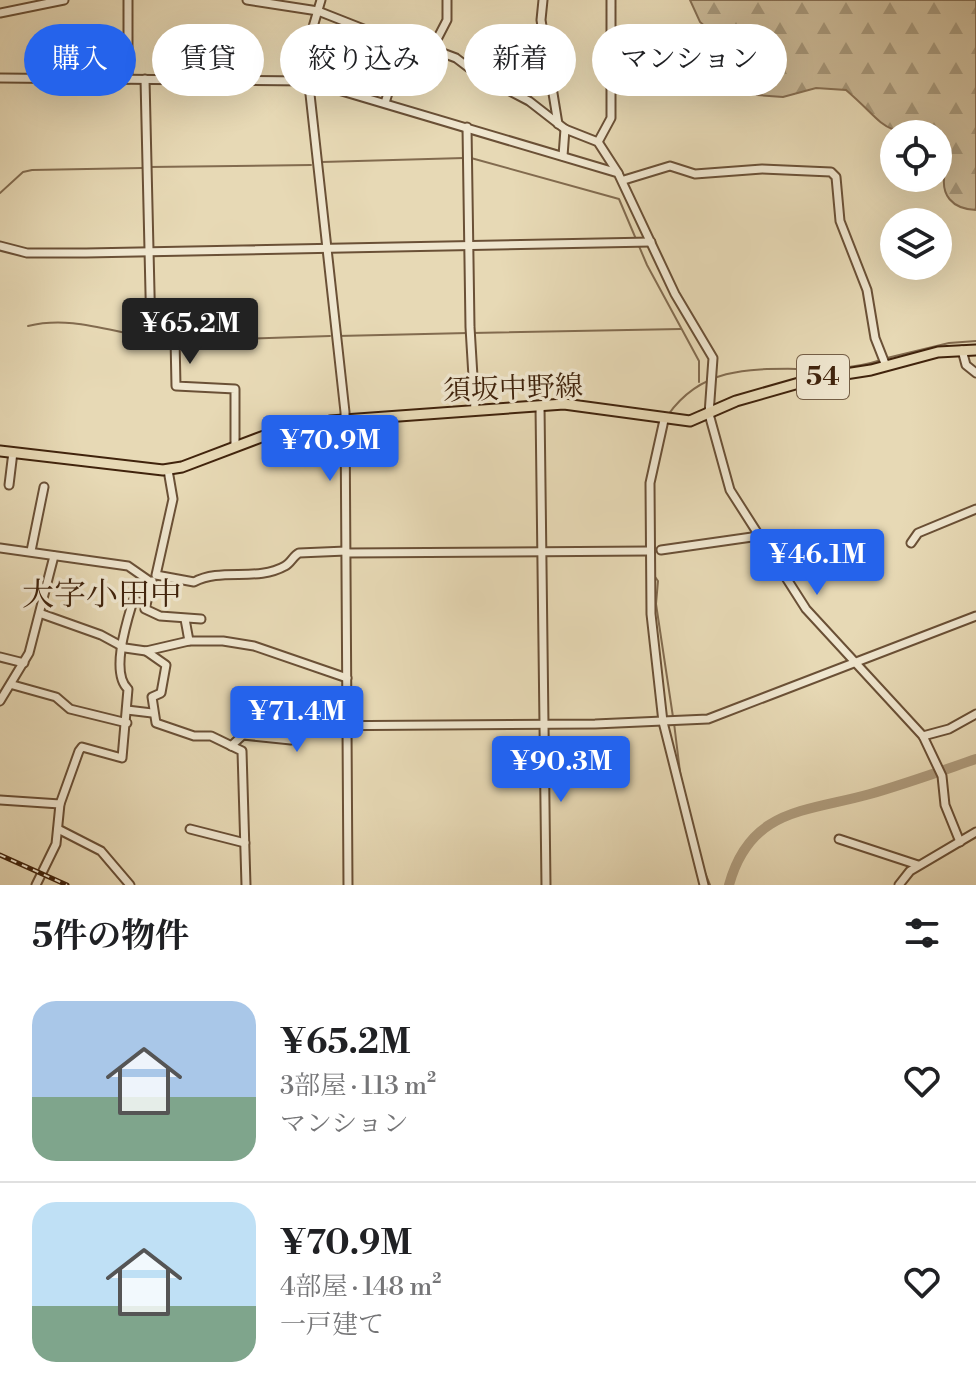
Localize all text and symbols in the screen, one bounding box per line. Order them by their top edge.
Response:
chip: 購入 [24,24,136,96]
chip: 賃貸 [152,24,264,96]
chip: 絞り込み [280,24,448,96]
chip: 新着 [464,24,576,96]
chip: マンション [592,24,787,96]
map controls [880,120,952,280]
button: locate [880,120,952,192]
button: layers [880,208,952,280]
pin: ¥65.2M [125,298,255,366]
text: ¥65.2M [140,308,240,340]
road number: 54 [797,355,849,399]
street label: 須坂中野線 [442,369,584,409]
pin: ¥70.9M [265,415,395,483]
text: ¥70.9M [280,425,380,457]
pin: ¥46.1M [752,529,882,597]
text: ¥46.1M [768,539,866,571]
district label: 大字小田中 [22,575,182,615]
pin: ¥71.4M [232,686,362,754]
text: ¥71.4M [248,696,346,728]
pin: ¥90.3M [496,736,626,804]
text: ¥90.3M [510,746,612,778]
icon: filters [900,911,944,955]
text: 5件の物件 [32,916,189,958]
text: ¥65.2M [280,1022,411,1064]
icon: home [96,1033,192,1129]
icon: heart [900,1059,944,1103]
text: 3部屋 · 113 m² [280,1070,436,1102]
text: マンション [280,1108,409,1140]
text: ¥70.9M [280,1223,412,1265]
icon: home [96,1234,192,1330]
icon: heart [900,1260,944,1304]
text: 4部屋 · 148 m² [280,1271,441,1303]
text: 一戸建て [280,1309,384,1341]

